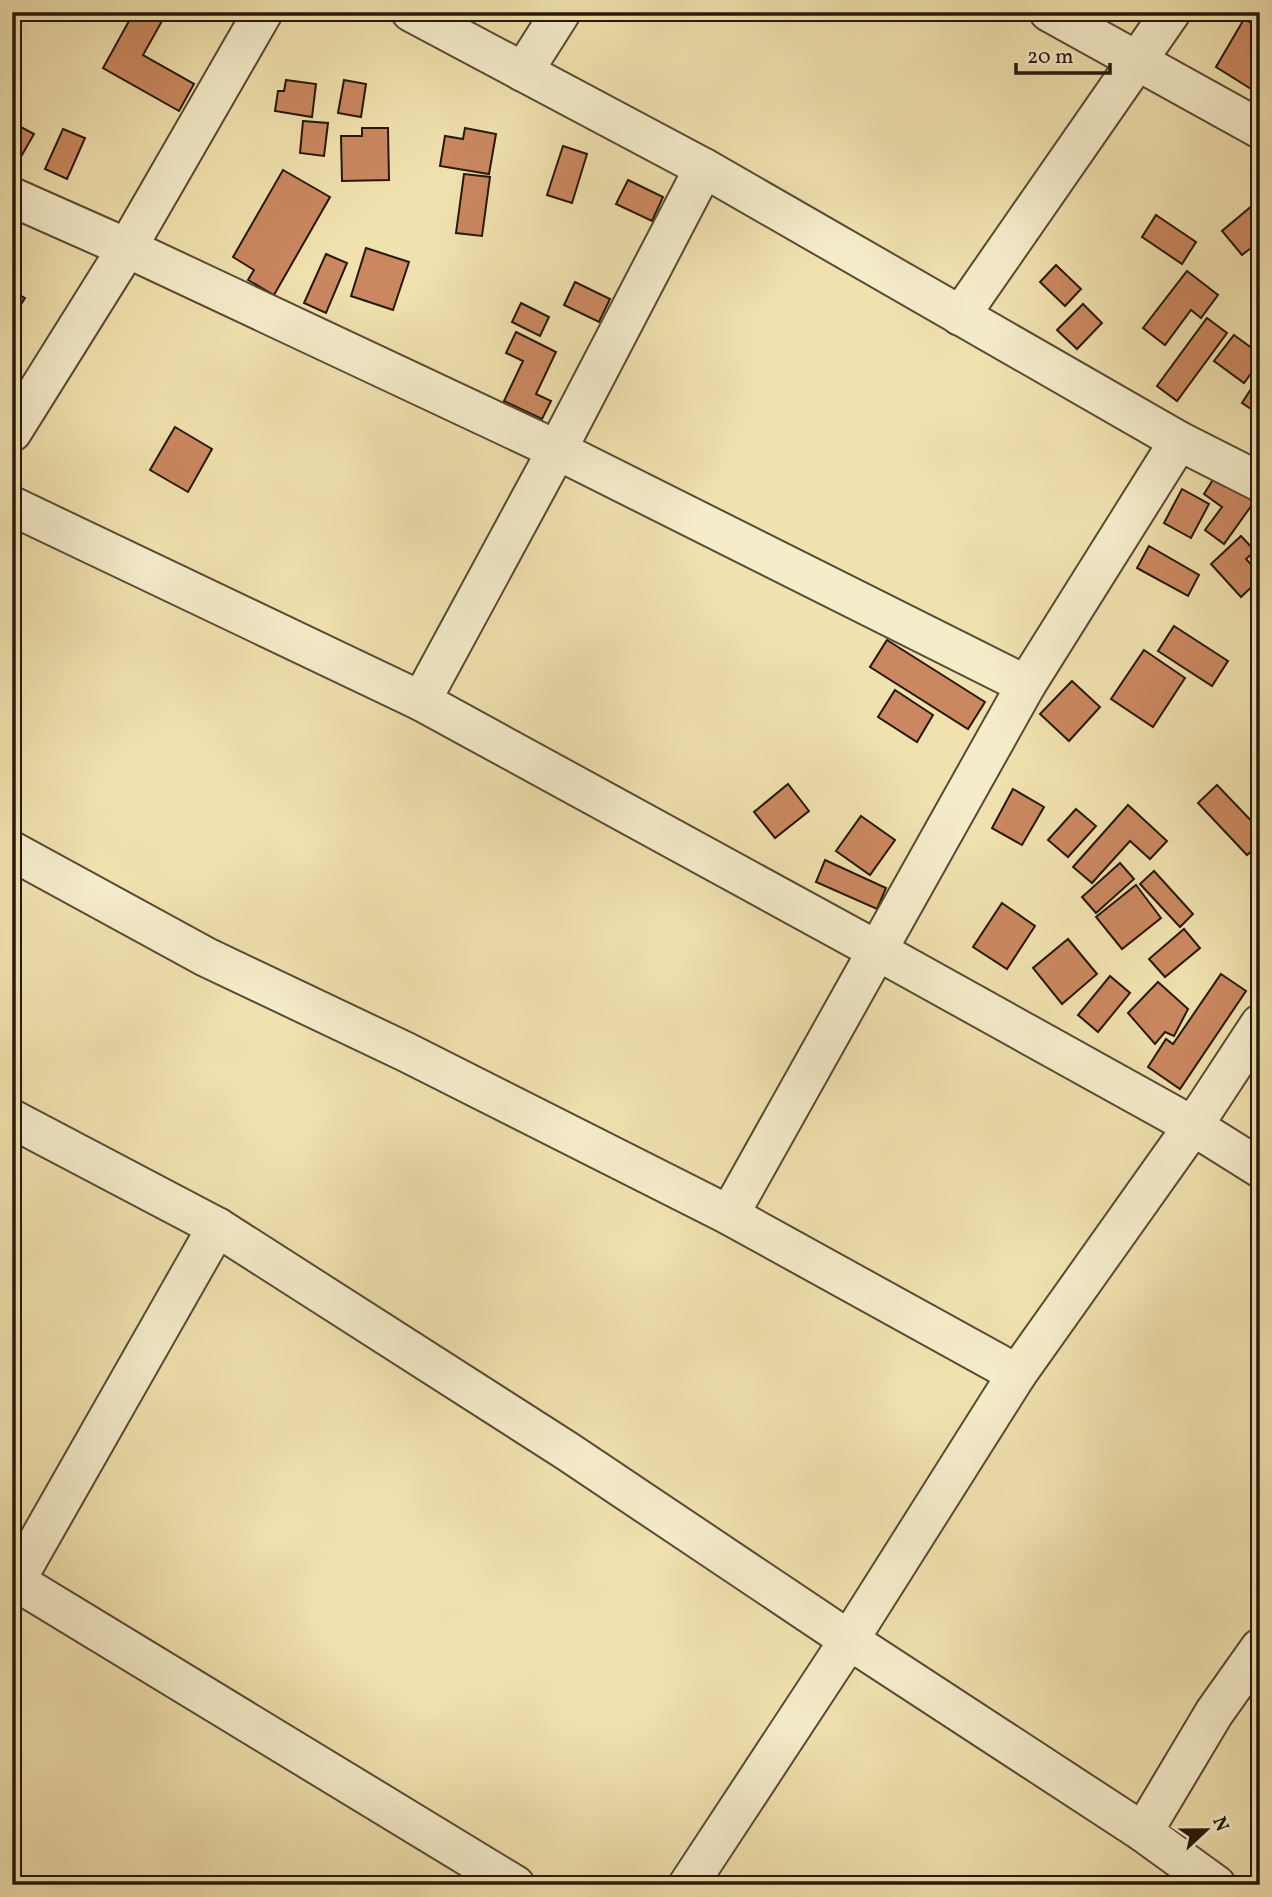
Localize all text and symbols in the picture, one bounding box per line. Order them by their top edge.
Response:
scale bar [1016,32,1111,76]
text: 20 m [1027,43,1073,72]
north arrow [1170,1796,1240,1866]
text: N [1205,1813,1235,1836]

